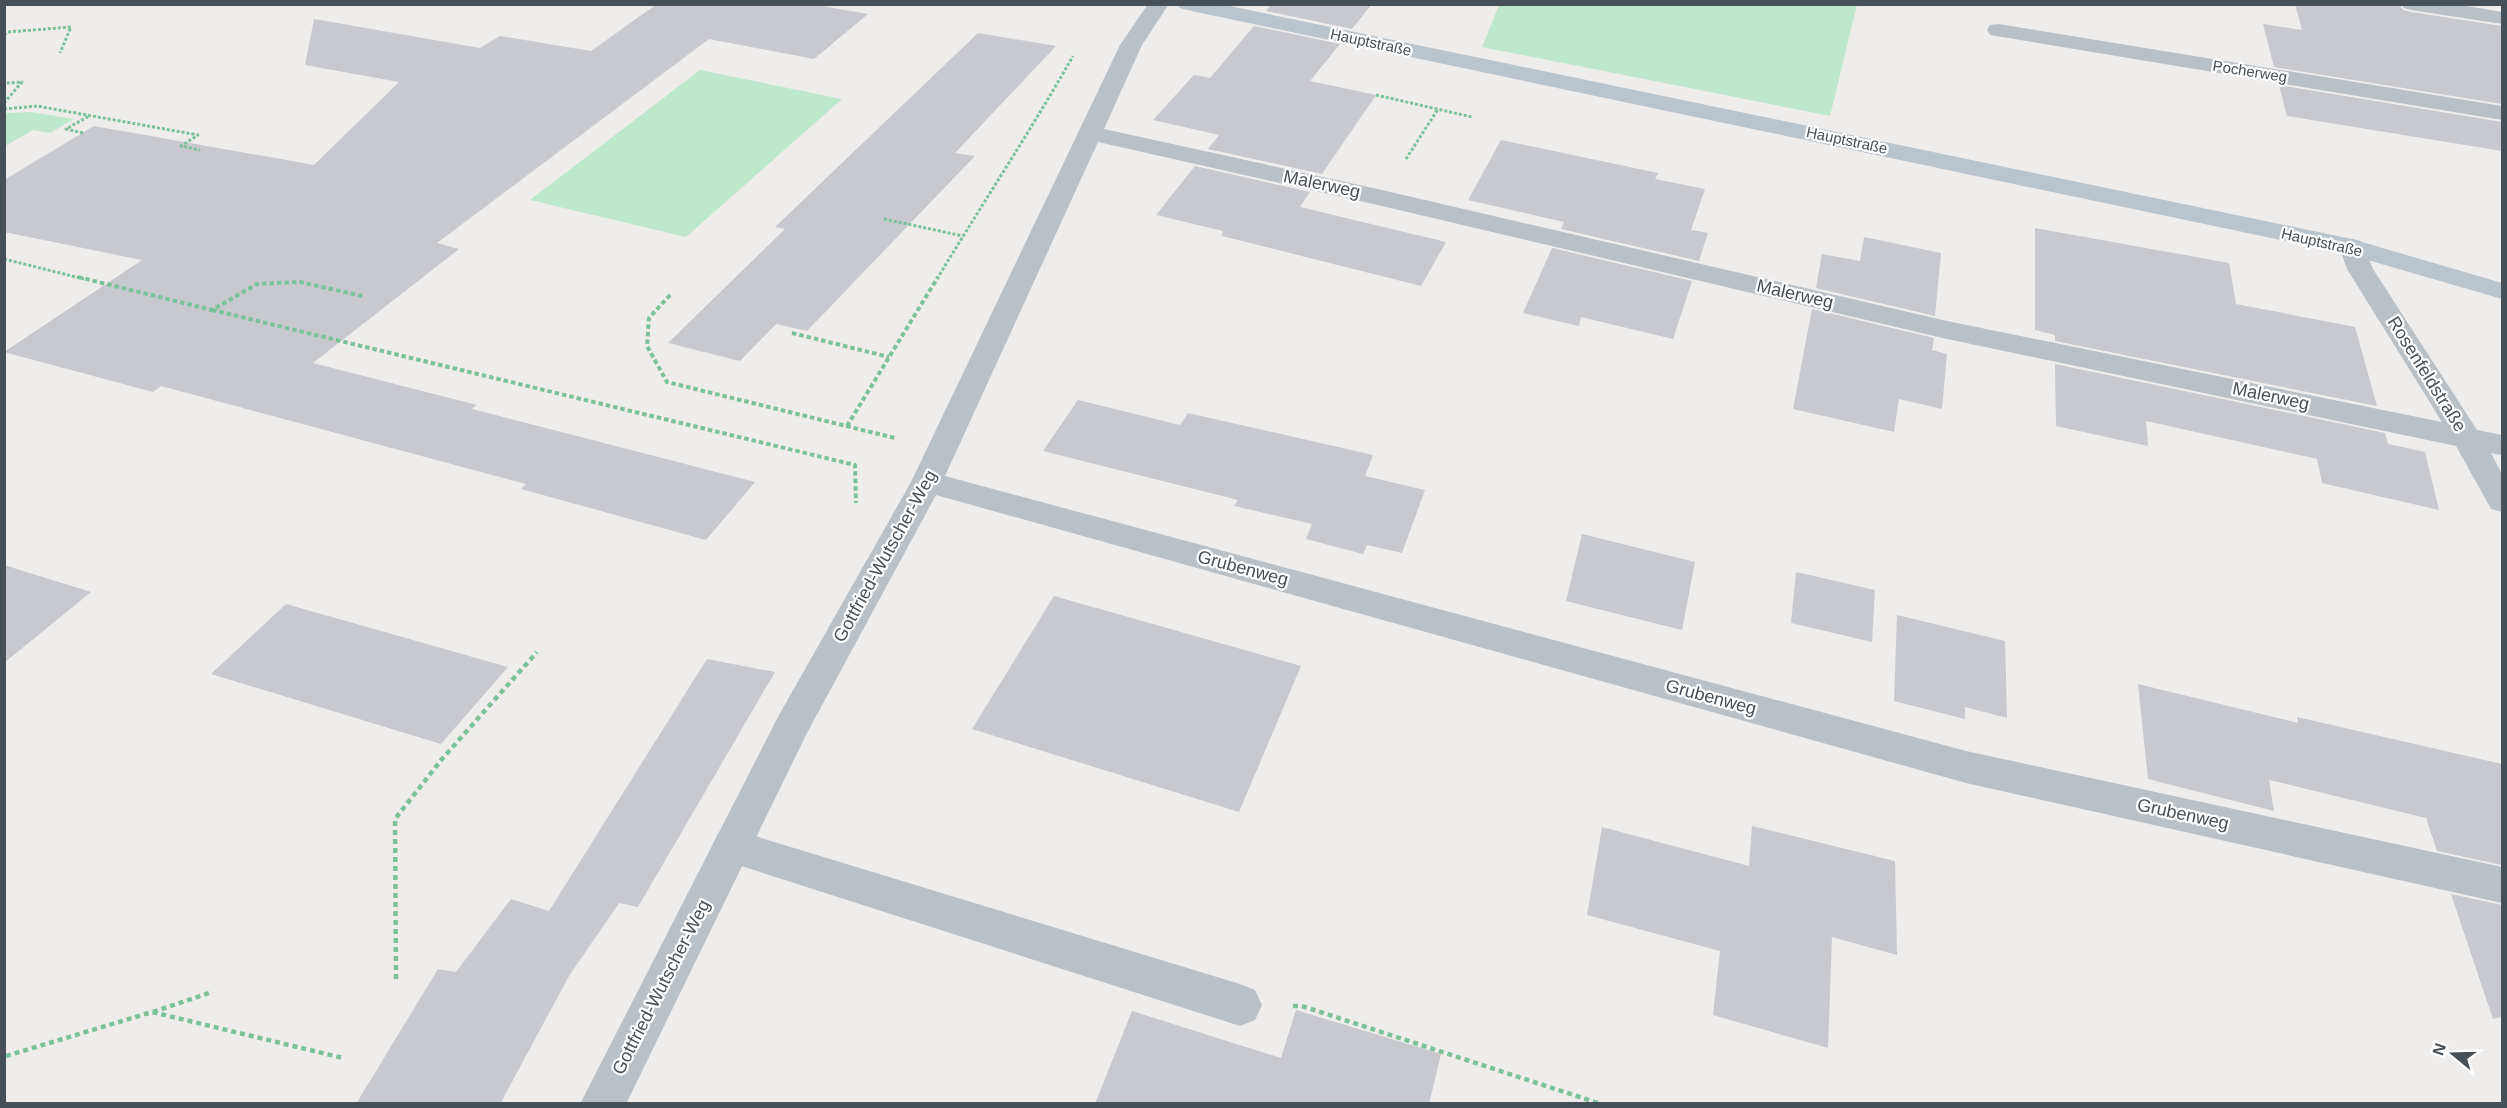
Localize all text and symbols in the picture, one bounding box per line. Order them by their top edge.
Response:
street label: Hauptstraße [1329,25,1413,59]
street label: Pocherweg [2212,57,2288,85]
street label: Hauptstraße [1805,123,1889,157]
street label: Malerweg [1282,166,1362,202]
street label: Hauptstraße [2280,224,2364,260]
street label: Malerweg [1755,275,1835,313]
street label: Rosenfeldstraße [2384,313,2470,435]
street label: Malerweg [2231,378,2311,414]
street label: Gottfried-Wutscher-Weg [829,467,941,645]
street label: Grubenweg [1195,546,1291,590]
street label: Grubenweg [1663,675,1759,719]
street label: Grubenweg [2135,795,2231,833]
street label: Gottfried-Wutscher-Weg [608,896,714,1078]
north arrow [2423,1024,2483,1084]
text: N [2429,1041,2449,1058]

